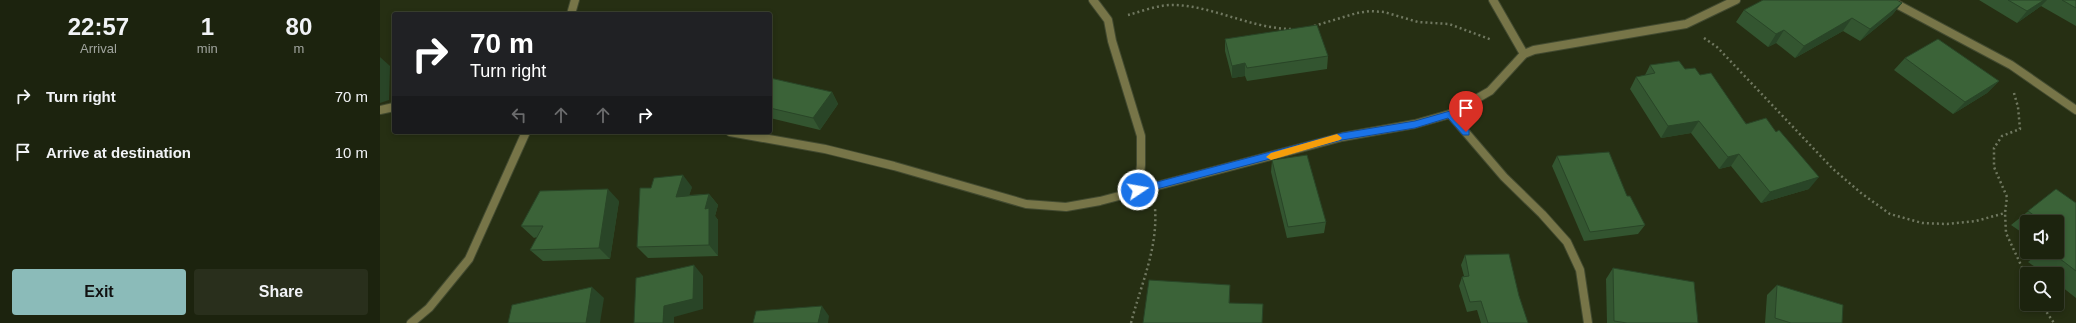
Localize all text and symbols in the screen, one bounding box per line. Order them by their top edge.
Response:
text: 22:57 [68,13,129,40]
text: 1 [201,13,214,40]
text: 80 [286,13,312,40]
icon: right [404,28,456,80]
text: 70 m [470,28,534,59]
text: Arrival [80,41,117,56]
text: min [197,41,218,56]
text: m [293,41,304,56]
text: Turn right [470,61,546,81]
icon: right [12,85,34,107]
text: Turn right [46,88,116,105]
text: 70 m [335,88,368,105]
pin [1449,91,1483,132]
icon: arrive [1455,97,1477,119]
icon: left [508,104,530,126]
icon: ahead [550,104,572,126]
icon: ahead [592,104,614,126]
icon: right [634,104,656,126]
icon: arrive [12,141,34,163]
text: Arrive at destination [46,144,191,161]
text: 10 m [335,144,368,161]
position arrow [1117,169,1159,211]
map controls [2020,215,2064,311]
button: sound [2020,215,2064,259]
button: search [2020,267,2064,311]
button: Exit [12,269,186,315]
button: Share [194,269,368,315]

